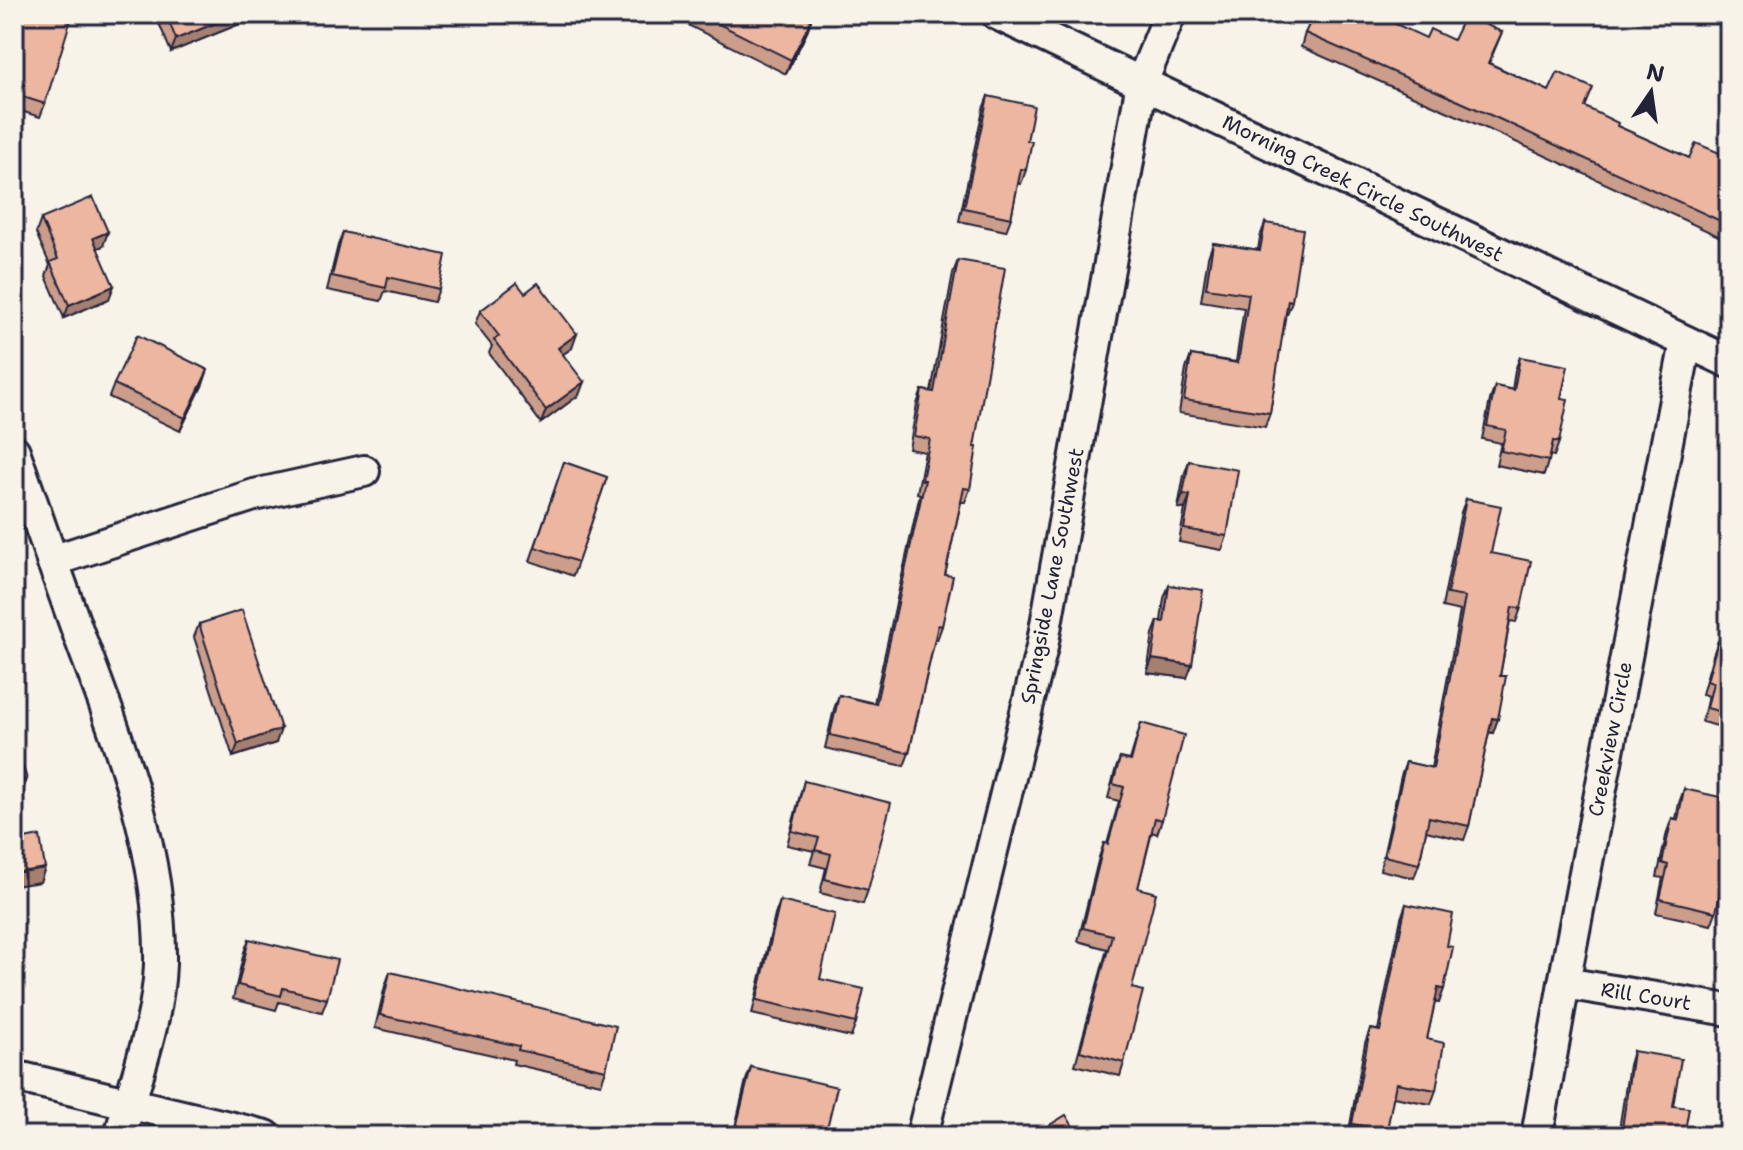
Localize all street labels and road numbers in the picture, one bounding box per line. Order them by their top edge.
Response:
street label: Morning Creek Circle Southwest [1218,108,1508,268]
street label: Springside Lane Southwest [1014,446,1090,706]
street label: Creekview Circle [1582,659,1638,819]
street label: Rill Court [1599,976,1693,1016]

